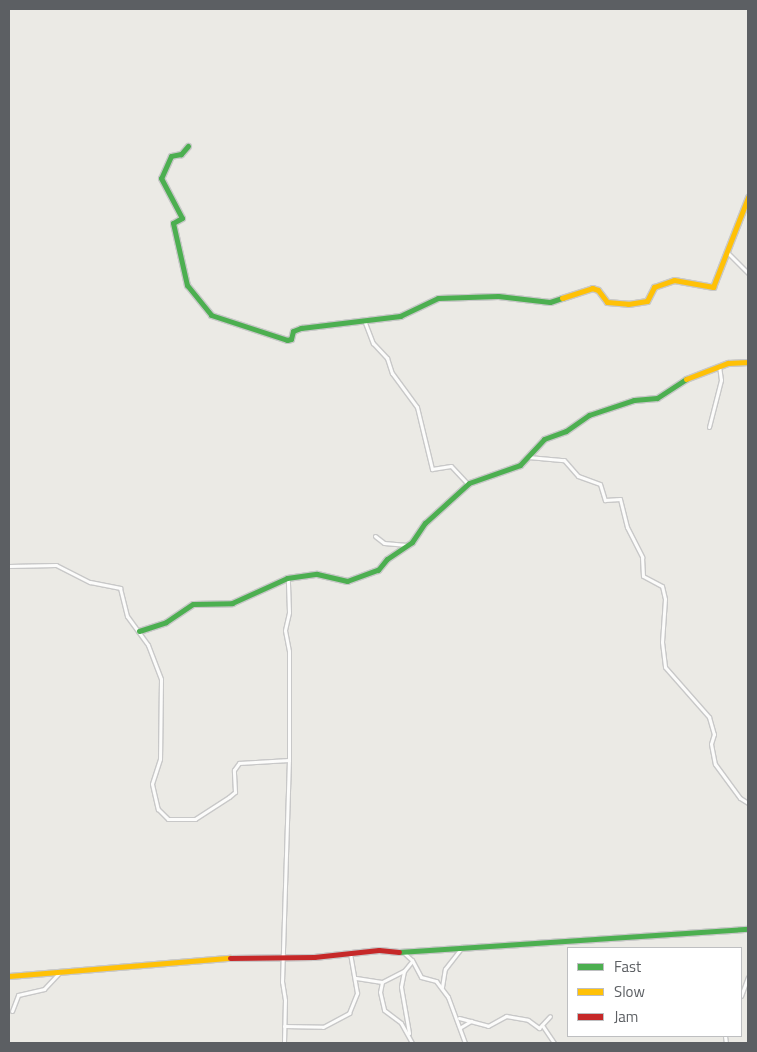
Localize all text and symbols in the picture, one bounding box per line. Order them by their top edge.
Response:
legend [567,947,742,1037]
text: Fast [614,955,641,978]
text: Slow [614,980,645,1003]
text: Jam [614,1005,638,1028]

